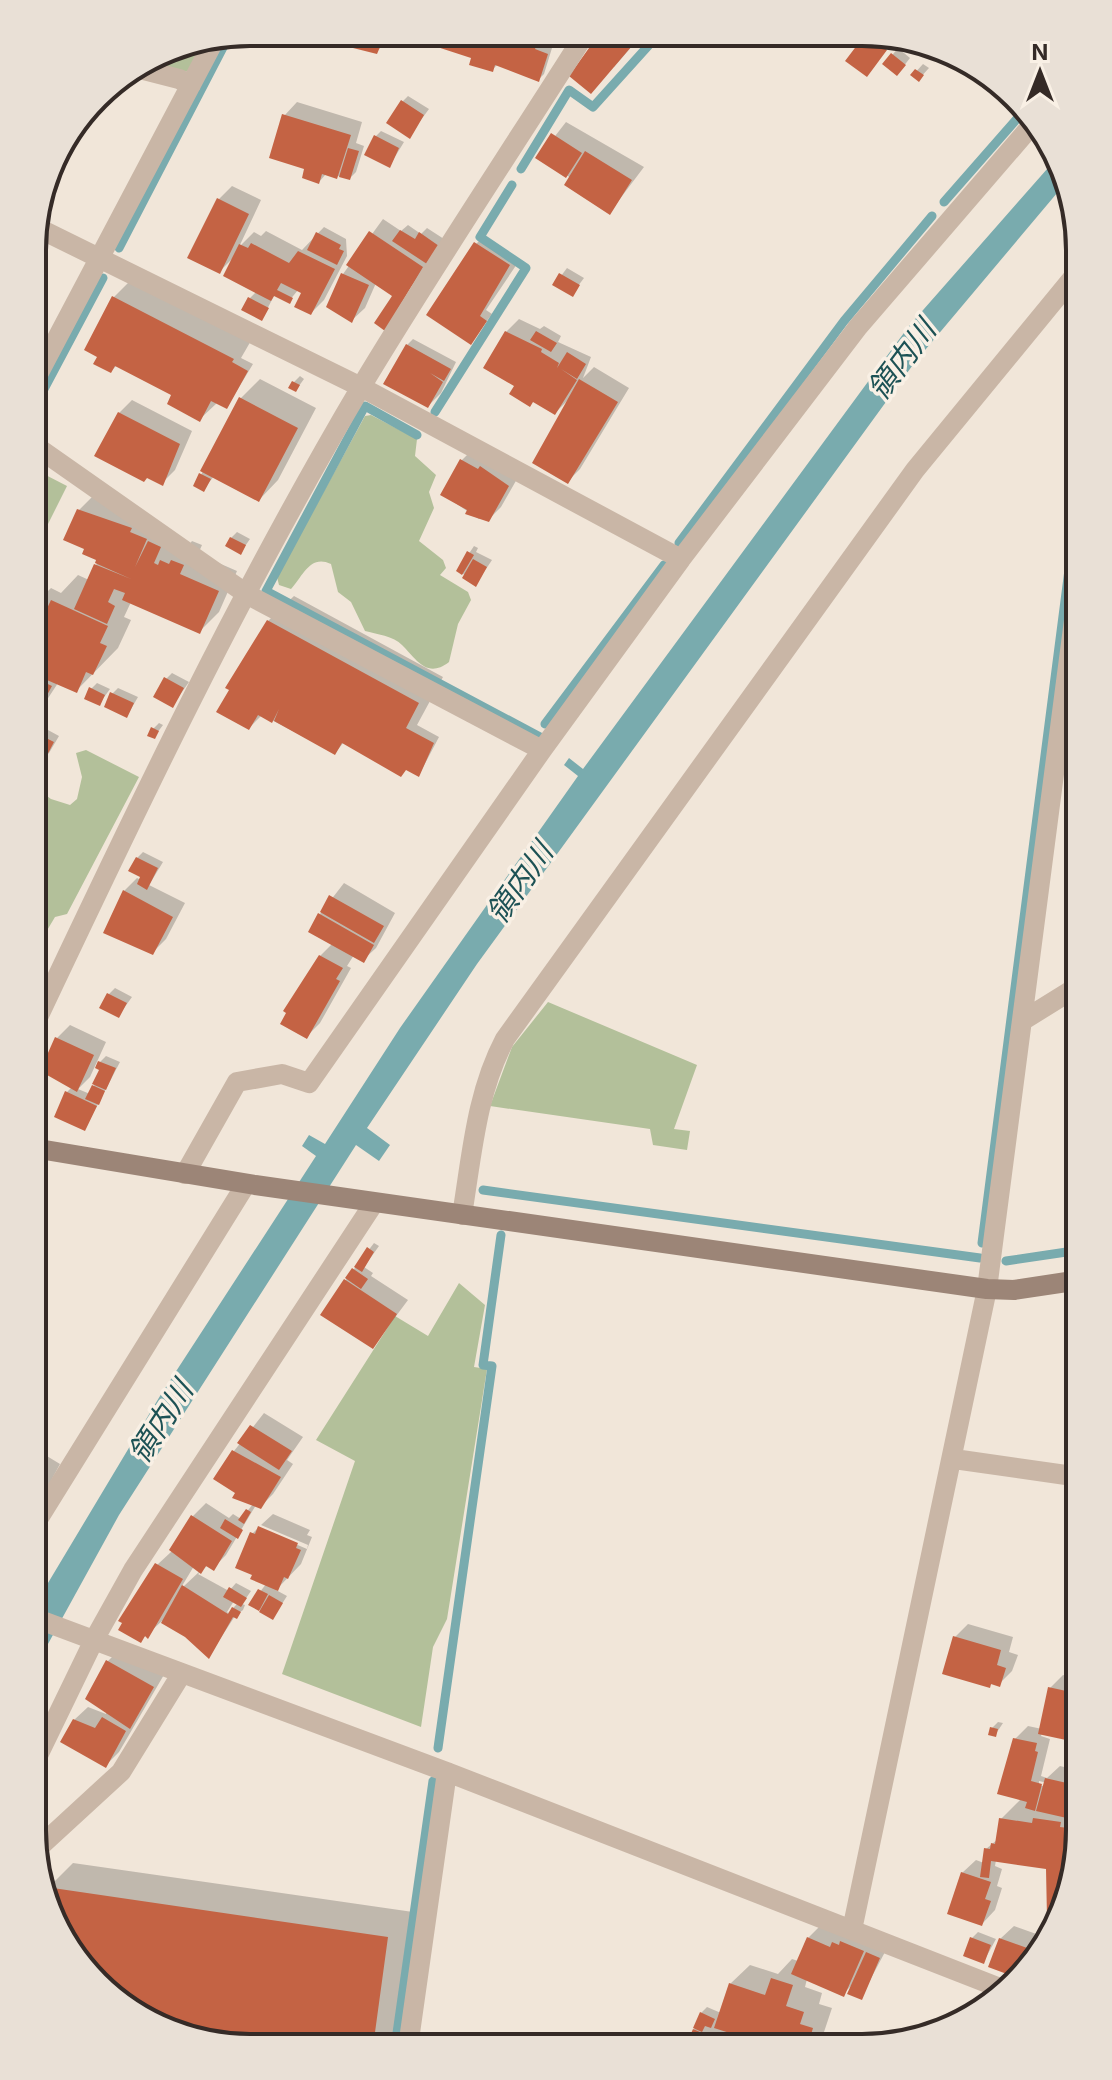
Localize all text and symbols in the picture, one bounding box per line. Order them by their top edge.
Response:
north arrow [1000,32,1080,112]
text: N [1032,39,1048,65]
water label: 領内川 [860,310,944,406]
water label: 領内川 [479,833,561,930]
water label: 領内川 [121,1371,201,1469]

